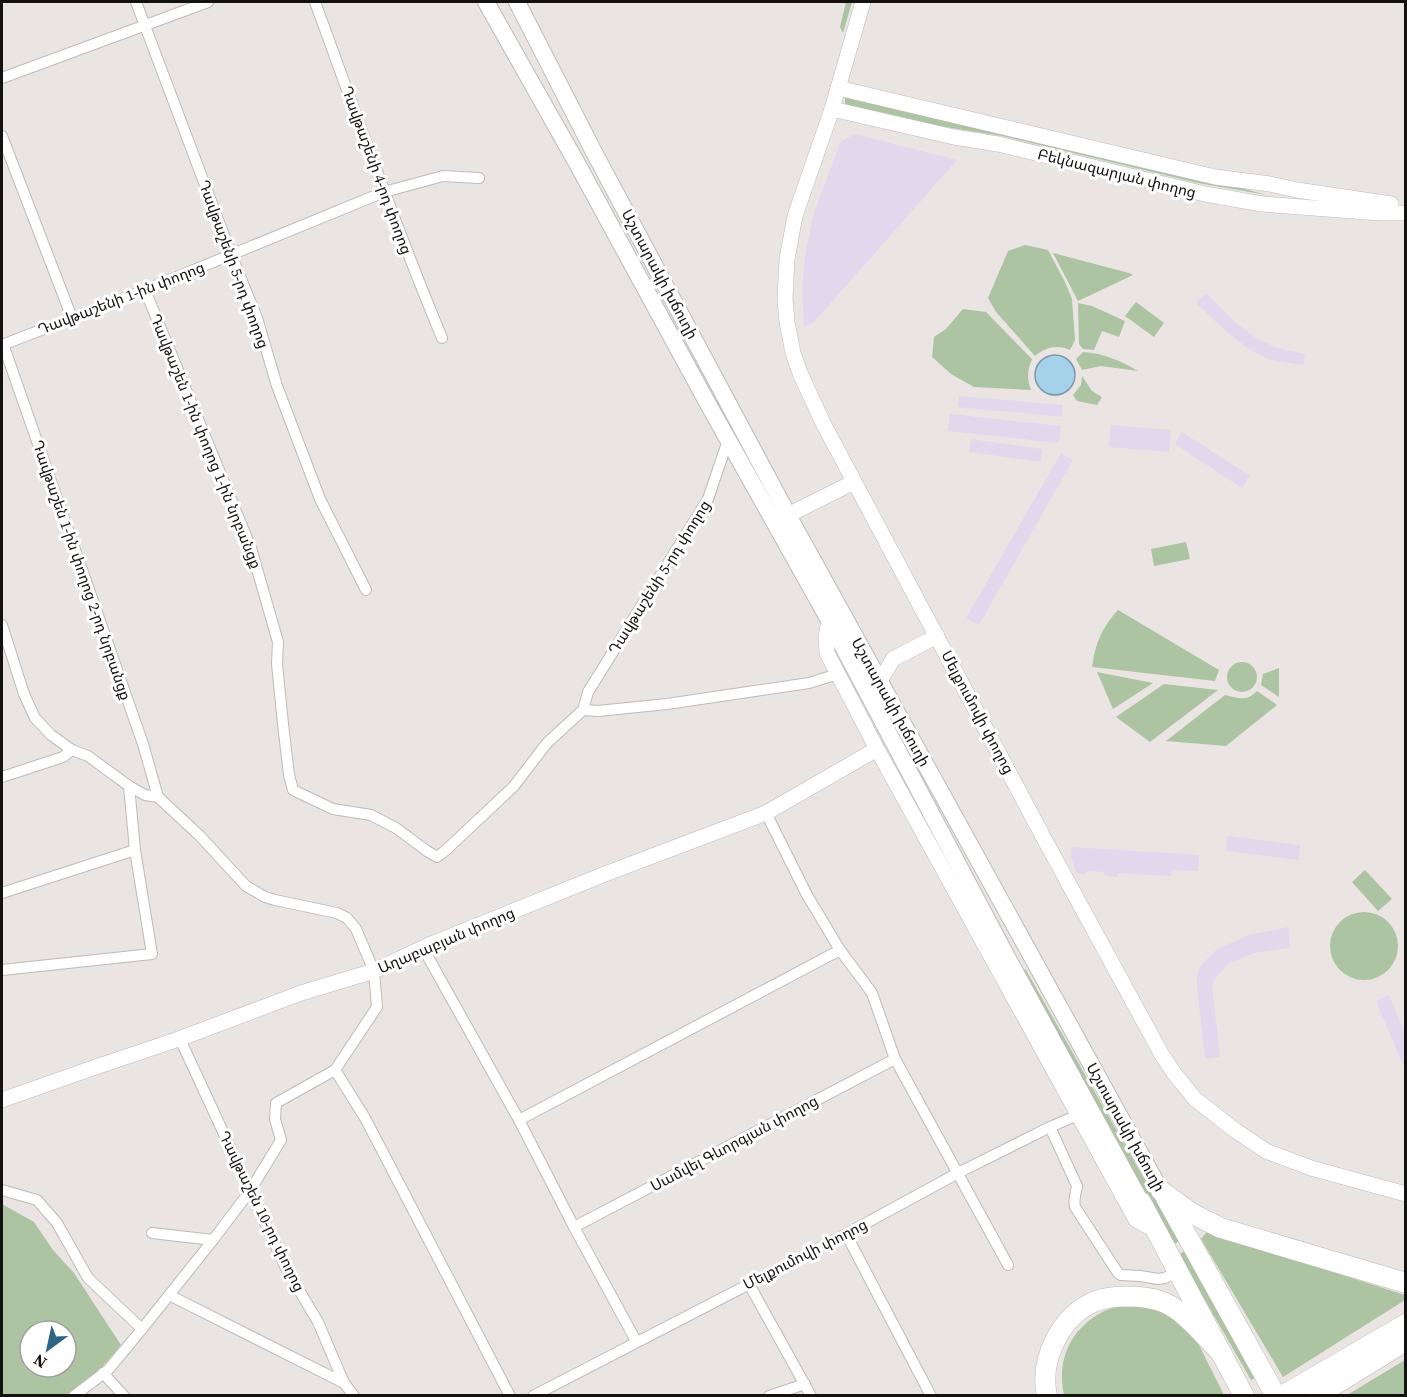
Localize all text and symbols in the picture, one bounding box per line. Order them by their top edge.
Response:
street label: Դավթաշենի 4-րդ փողոց [337,83,417,257]
street label: Բեկնազարյան փողոց [1036,143,1198,203]
street label: Դավթաշենի 5-րդ փողոց [194,177,274,351]
street label: Աշտարակի խճուղի [617,205,703,343]
street label: Դավթաշենի 1-ին փողոց [34,256,208,340]
street label: Դավթաշեն 1-ին փողոց 1-ին նրբանցք [145,310,267,572]
street label: Դավթաշեն 1-ին փողոց 2-րդ նրբանցք [28,437,137,703]
street label: Դավթաշենի 5-րդ փողոց [603,496,715,658]
street label: Աշտարակի խճուղի [847,634,935,770]
street label: Մելքումովի փողոց [937,647,1019,777]
street label: Աղաբաբյան փողոց [374,902,518,978]
street label: Աշտարակի խճուղի [1082,1059,1170,1195]
street label: Սամվել Գևորգյան փողոց [646,1090,822,1196]
street label: Դավթաշեն 10-րդ փողոց [214,1127,310,1295]
street label: Մելքումովի փողոց [739,1214,871,1294]
north arrow [18,1319,78,1379]
text: N [29,1349,51,1374]

